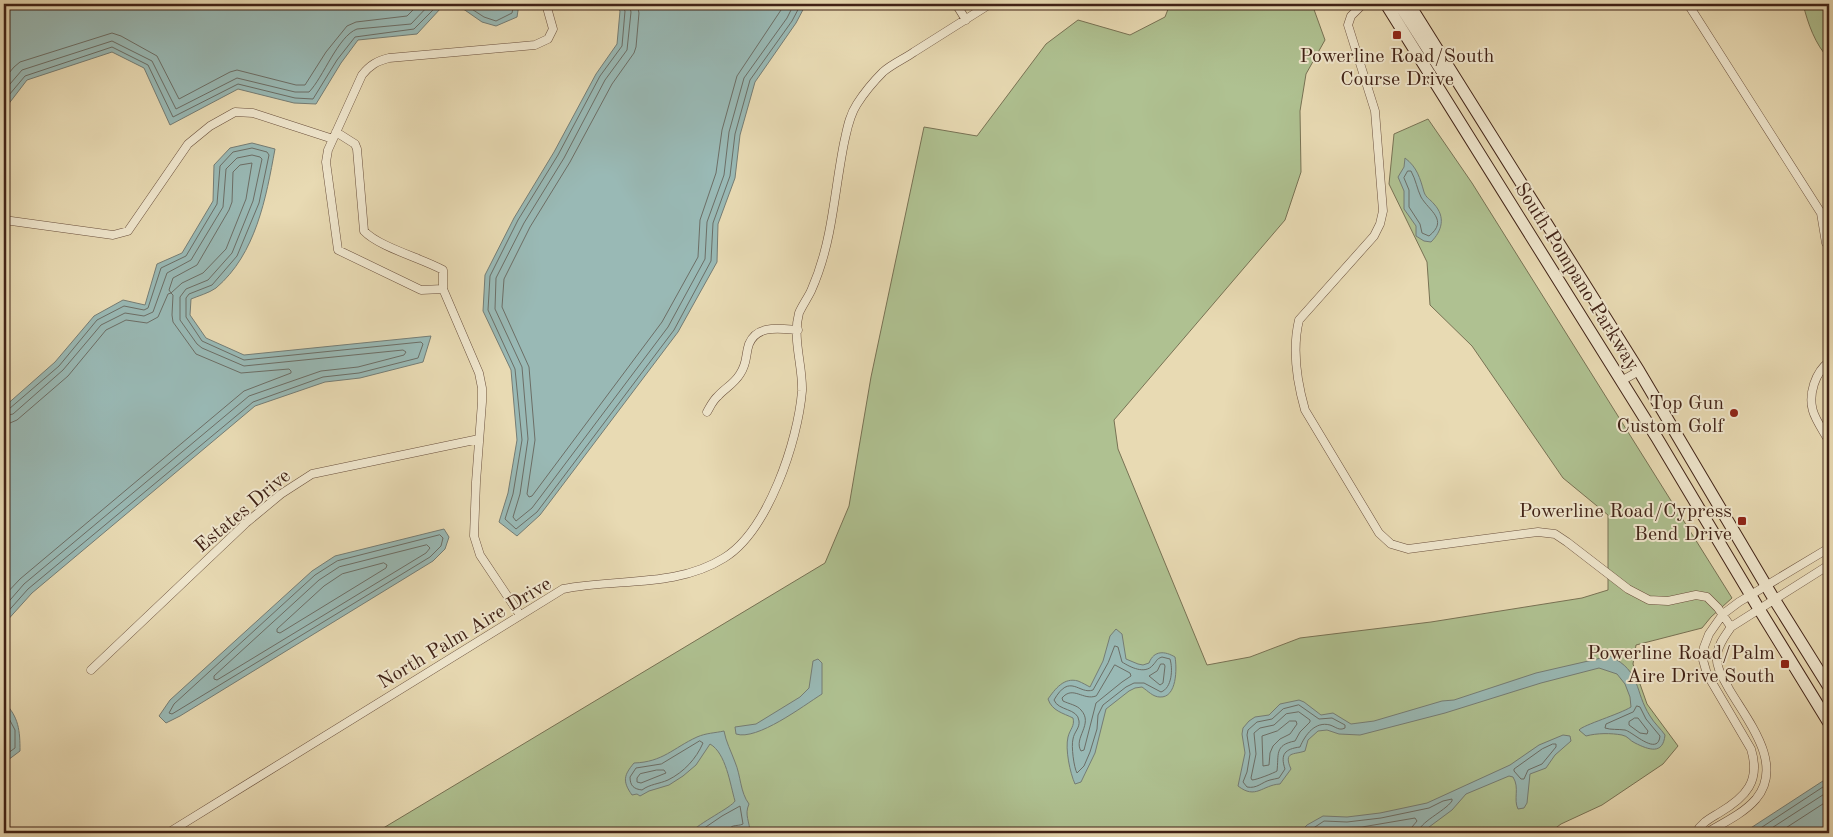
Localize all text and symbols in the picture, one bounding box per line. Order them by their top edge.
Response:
marker: Powerline Road/South Course Drive [1391,29,1403,41]
place label: Powerline Road/South Course Drive [1300,47,1495,90]
street label: South Pompano Parkway [1510,179,1643,375]
place label: Top Gun Custom Golf [1617,394,1725,437]
marker: Top Gun Custom Golf [1728,407,1740,419]
street label: Estates Drive [192,466,295,557]
place label: Powerline Road/Cypress Bend Drive [1519,502,1732,545]
marker: Powerline Road/Cypress Bend Drive [1736,515,1748,527]
street label: North Palm Aire Drive [375,574,555,693]
place label: Powerline Road/Palm Aire Drive South [1587,644,1775,687]
marker: Powerline Road/Palm Aire Drive South [1779,658,1791,670]

